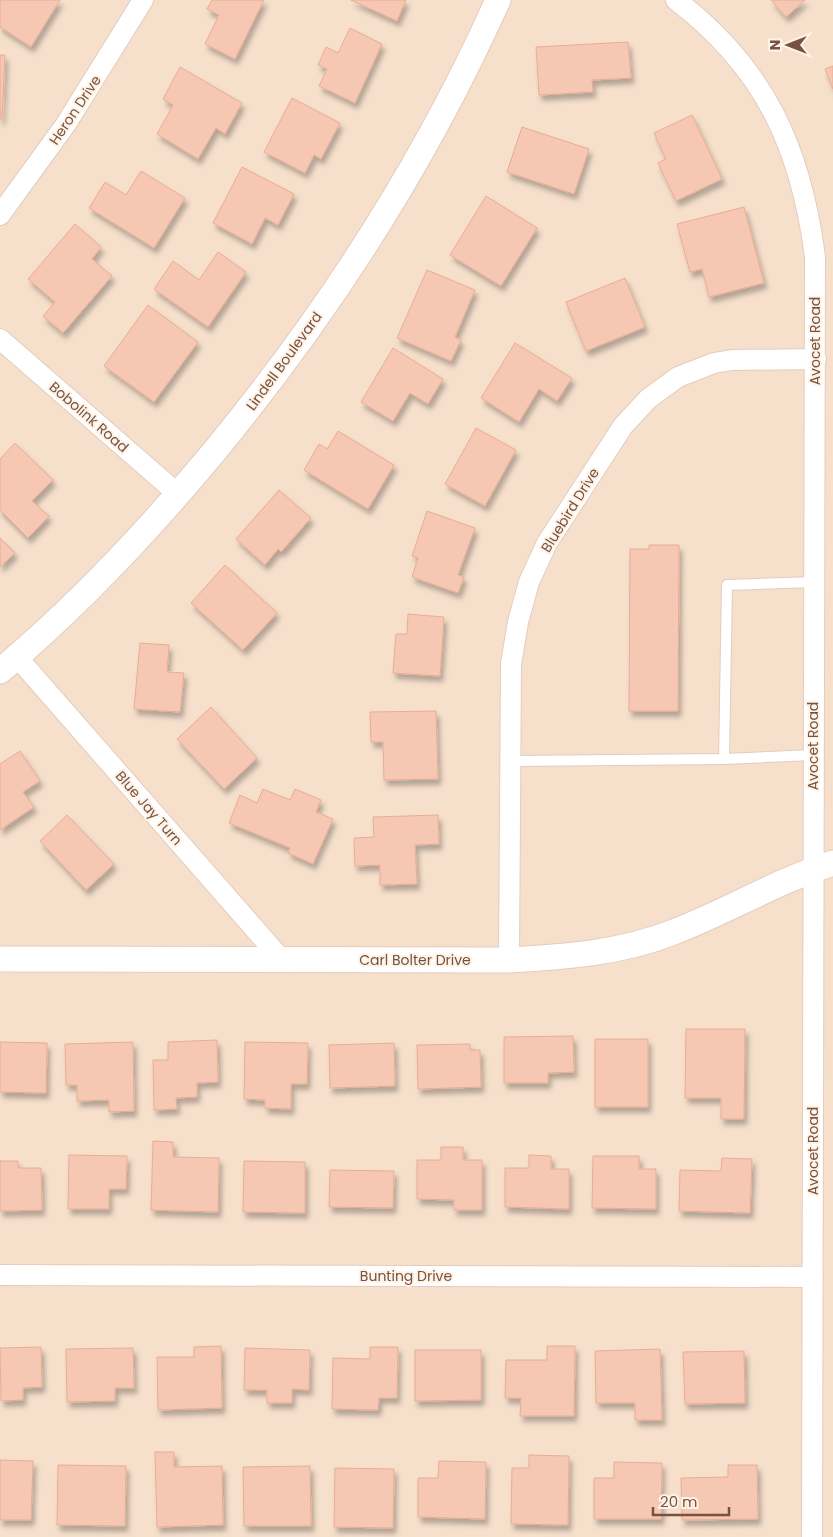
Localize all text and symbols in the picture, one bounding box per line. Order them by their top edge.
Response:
north arrow [763,20,813,70]
text: N [765,40,785,50]
street label: Heron Drive [44,71,106,149]
street label: Avocet Road [805,297,825,385]
street label: Lindell Boulevard [241,307,327,415]
street label: Bobolink Road [45,377,133,457]
street label: Bluebird Drive [536,464,604,556]
street label: Avocet Road [803,702,823,790]
street label: Blue Jay Turn [111,766,187,850]
street label: Carl Bolter Drive [359,950,471,970]
street label: Avocet Road [803,1107,823,1195]
street label: Bunting Drive [360,1266,452,1286]
scale bar [653,1484,729,1516]
text: 20 m [660,1491,698,1512]

